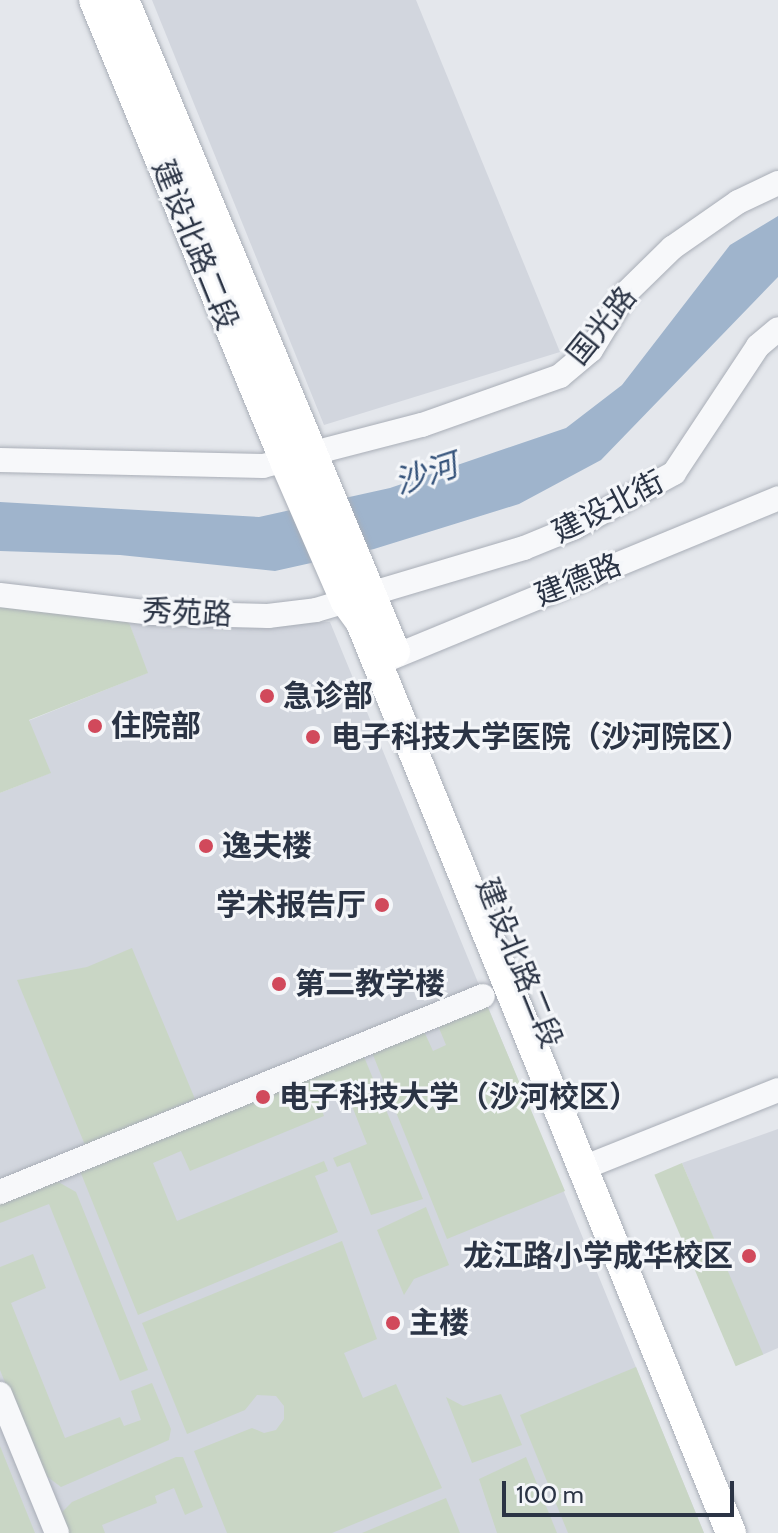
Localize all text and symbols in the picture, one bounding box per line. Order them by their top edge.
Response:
street label: 建设北路二段 [145,155,245,335]
street label: 国光路 [560,280,644,372]
water label: 沙河 [390,446,462,502]
street label: 建设北街 [546,464,670,550]
street label: 建德路 [530,546,626,614]
street label: 秀苑路 [141,593,233,633]
place label: 急诊部 [283,678,373,714]
marker: 急诊部 [258,687,276,705]
place label: 住院部 [111,708,201,744]
marker: 住院部 [86,717,104,735]
place label: 电子科技大学医院（沙河院区） [331,719,751,755]
marker: 电子科技大学医院（沙河院区） [302,726,324,748]
place label: 逸夫楼 [222,828,312,864]
marker: 逸夫楼 [197,837,215,855]
street label: 建设北路二段 [469,873,569,1053]
place label: 学术报告厅 [216,887,366,923]
marker: 学术报告厅 [373,896,391,914]
place label: 第二教学楼 [295,966,445,1002]
marker: 第二教学楼 [270,975,288,993]
place label: 电子科技大学（沙河校区） [279,1079,639,1115]
marker: 电子科技大学（沙河校区） [254,1088,272,1106]
place label: 龙江路小学成华校区 [463,1238,733,1274]
marker: 龙江路小学成华校区 [740,1247,758,1265]
place label: 主楼 [409,1305,469,1341]
marker: 主楼 [384,1314,402,1332]
scale bar [506,1465,738,1515]
text: 100 m [516,1480,584,1509]

